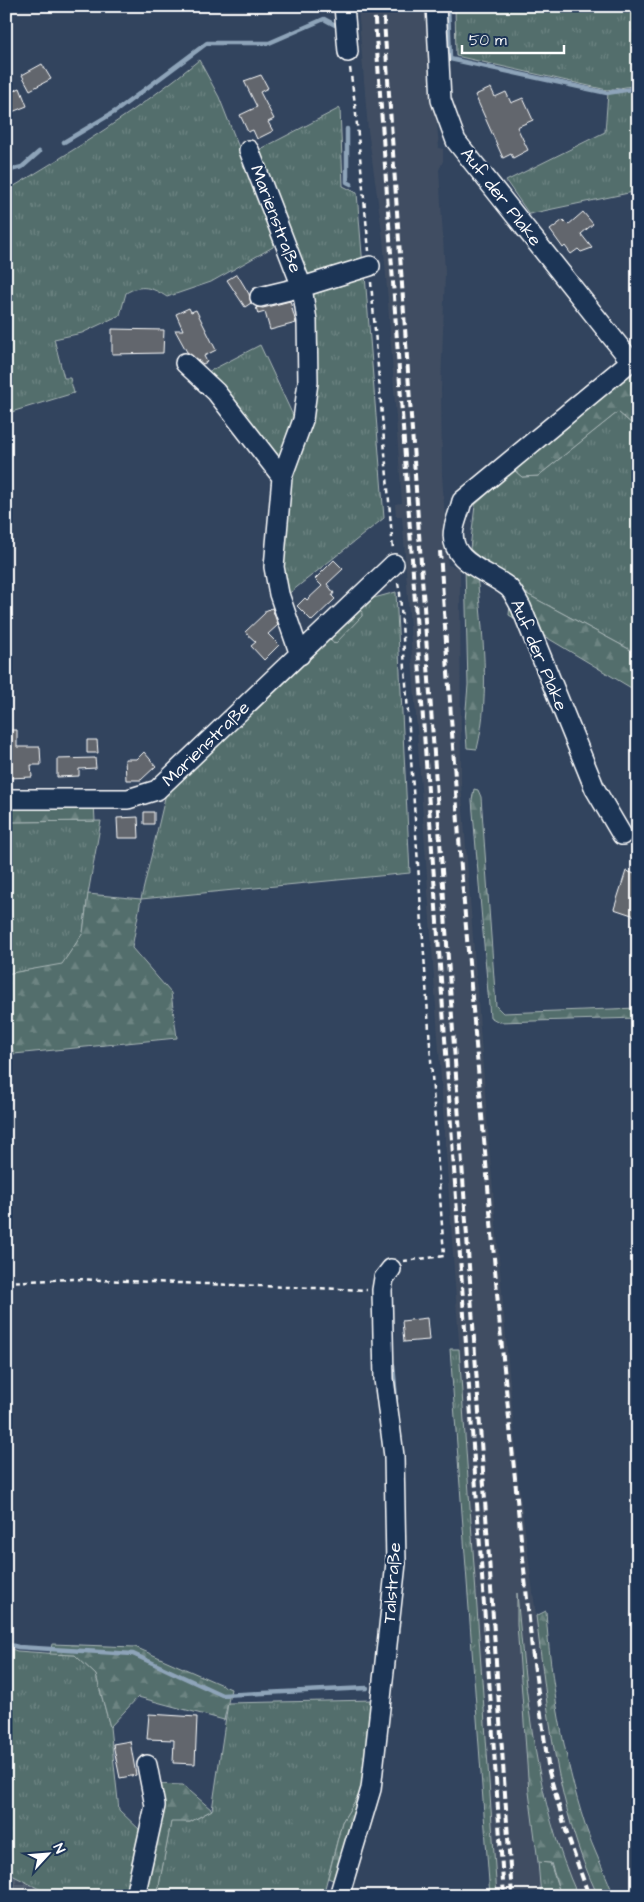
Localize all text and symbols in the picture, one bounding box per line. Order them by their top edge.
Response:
scale bar [462,22,564,54]
text: 50 m [469,30,507,51]
street label: Auf der Plake [455,142,548,252]
street label: Marienstraße [244,162,308,277]
street label: Auf der Plake [504,595,574,715]
street label: Marienstraße [157,695,256,792]
street label: Talstraße [377,1541,407,1624]
north arrow [22,1830,72,1880]
text: N [48,1840,70,1857]

